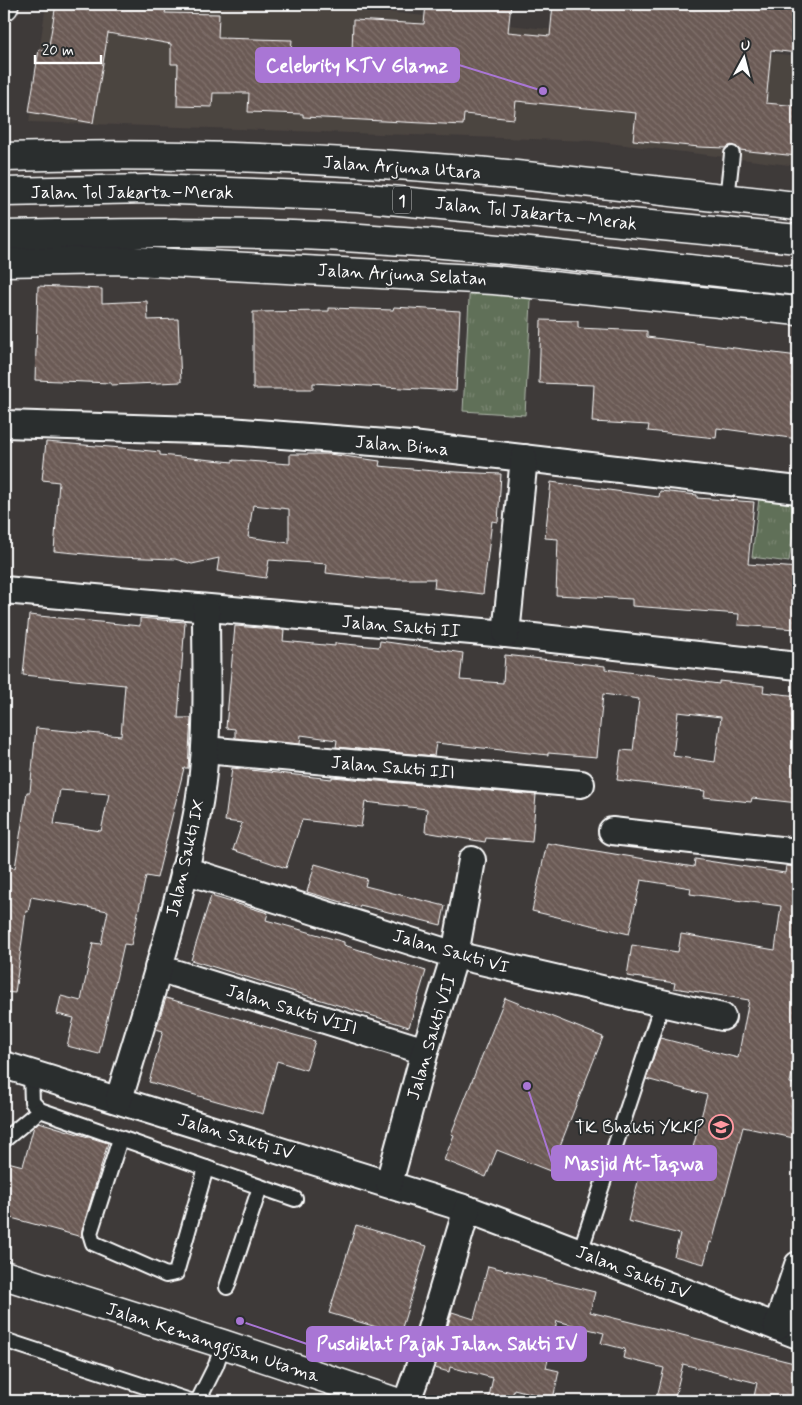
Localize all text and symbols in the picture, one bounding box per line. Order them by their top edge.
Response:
scale bar [35,32,101,64]
north arrow [720,32,770,82]
text: U [740,37,751,56]
text: 20 m [42,41,74,61]
callout: Celebrity KTV Glamz [256,48,459,82]
text: Celebrity KTV Glamz [266,54,449,79]
street label: Jalan Arjuna Utara [322,150,482,185]
street label: Jalan Tol Jakarta–Merak [31,181,234,205]
road number: 1 [393,186,411,214]
street label: Jalan Tol Jakarta–Merak [434,191,638,237]
street label: Jalan Arjuna Selatan [317,259,487,291]
street label: Jalan Bima [354,430,450,462]
street label: Jalan Sakti II [341,610,461,644]
street label: Jalan Sakti III [330,751,456,785]
street label: Jalan Sakti IX [161,797,211,919]
street label: Jalan Sakti VI [390,924,512,980]
street label: Jalan Sakti VII [401,971,462,1103]
street label: Jalan Sakti VIII [223,979,360,1041]
street label: Jalan Sakti IV [175,1108,297,1166]
school or university icon: TK Bhakti YKKP [708,1114,734,1140]
place label: TK Bhakti YKKP [575,1116,704,1140]
callout: Masjid At-Taqwa [552,1146,716,1180]
text: Masjid At-Taqwa [564,1152,704,1178]
street label: Jalan Sakti IV [572,1240,693,1306]
street label: Jalan Kemanggisan Utama [102,1297,323,1391]
callout: Pusdiklat Pajak Jalan Sakti IV [307,1327,586,1361]
text: Pusdiklat Pajak Jalan Sakti IV [317,1332,578,1358]

